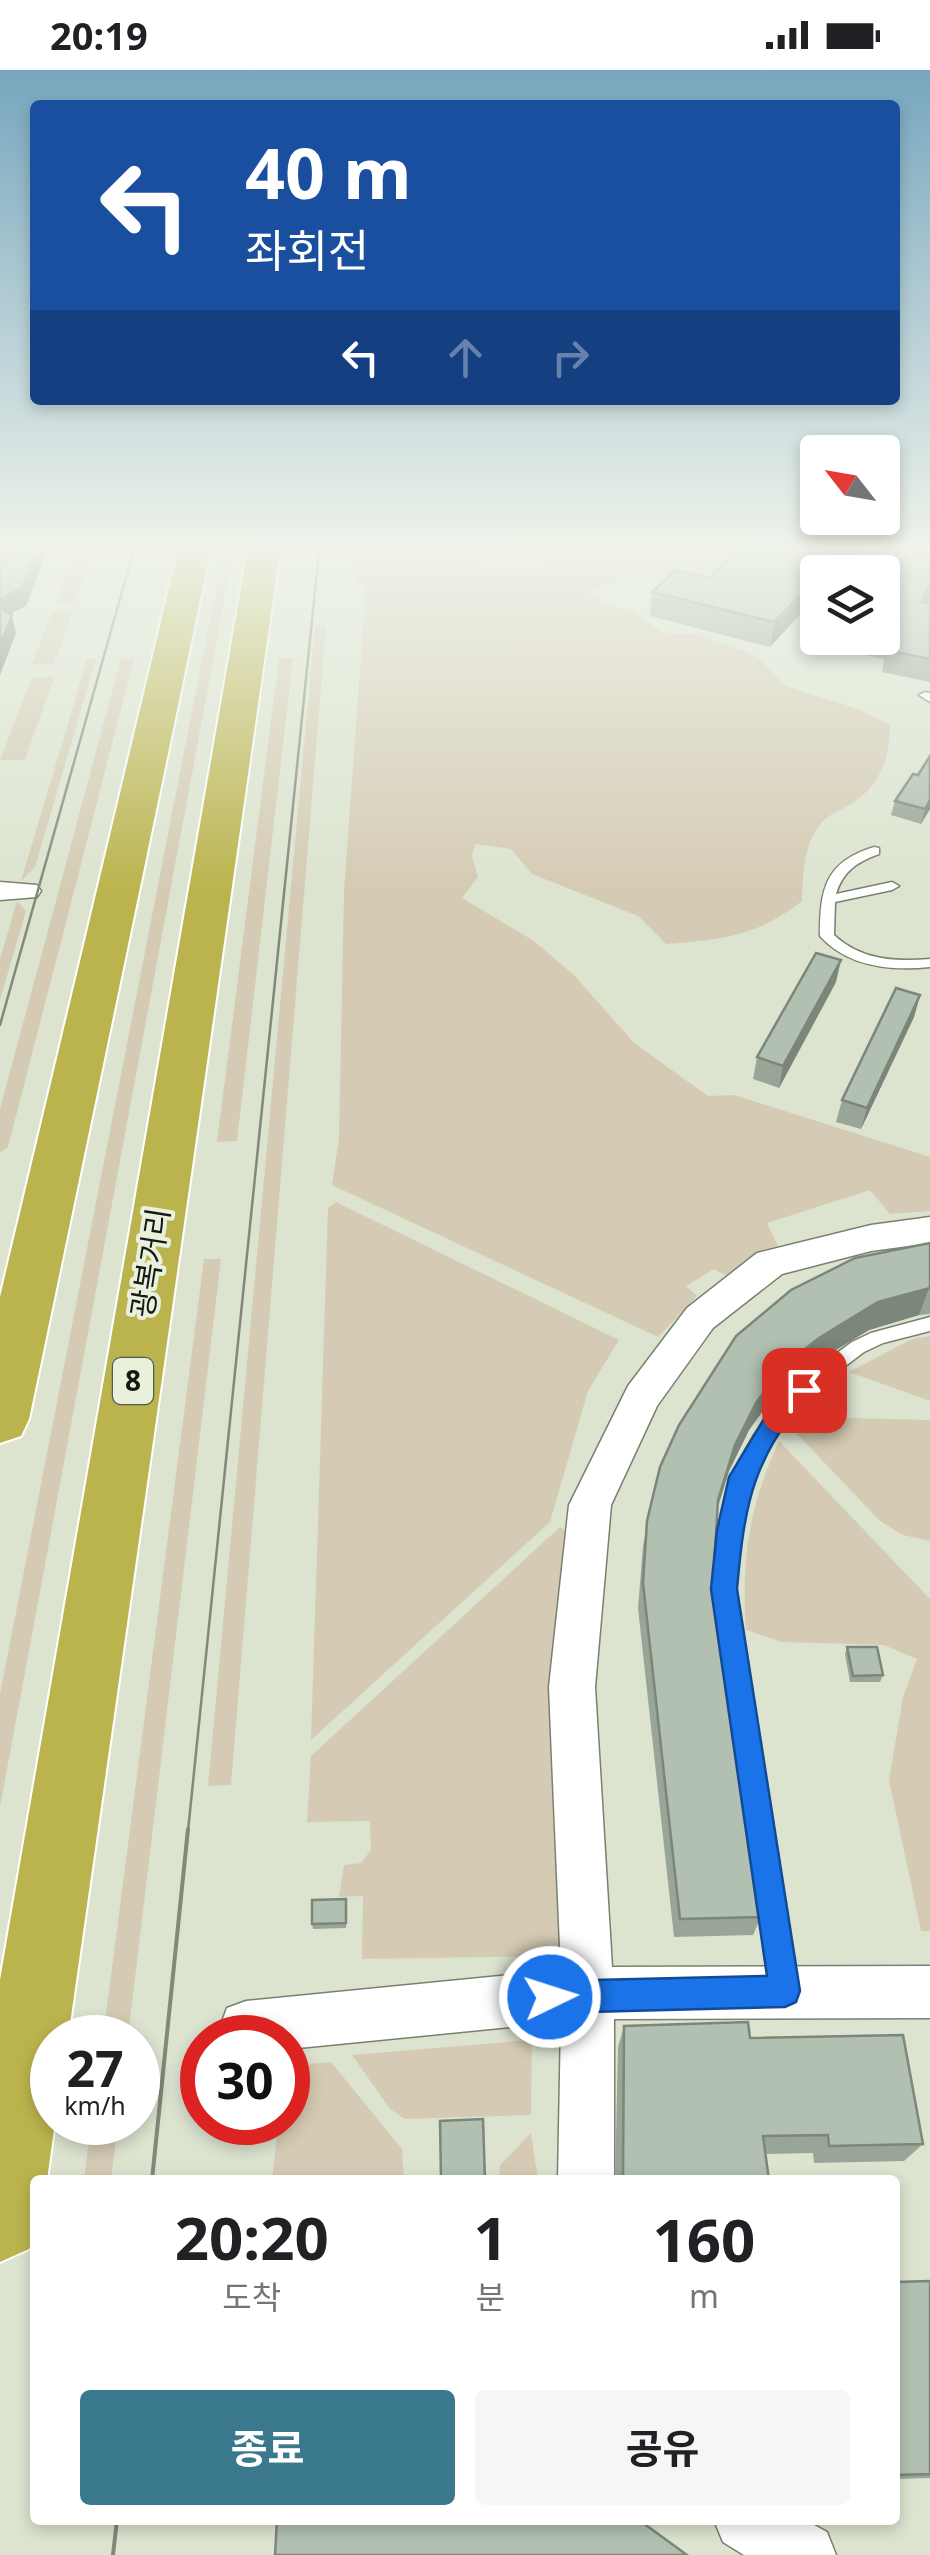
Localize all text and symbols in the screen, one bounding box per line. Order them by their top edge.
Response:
text: 20:19 [50,9,148,61]
text: 40 m [245,124,412,220]
icon: left [80,140,210,270]
text: 좌회전 [245,219,369,280]
icon: left [333,330,388,385]
icon: ahead [438,330,493,385]
icon: right [543,330,598,385]
north arrow [800,435,900,535]
map controls [800,435,900,655]
button: layers [800,555,900,655]
street label: 광복거리 [121,1205,178,1320]
pin [762,1348,847,1433]
road number: 8 [113,1358,153,1404]
icon: arrive [777,1363,832,1418]
position arrow [498,1945,602,2049]
speed limit sign: 30 [180,2015,310,2145]
text: 27 [66,2034,124,2102]
text: km/h [64,2088,126,2122]
text: 20:20 [175,2196,329,2278]
text: 1 [473,2196,508,2278]
text: 160 [652,2198,755,2280]
text: m [689,2274,719,2317]
text: 도착 [222,2275,281,2318]
text: 분 [476,2275,505,2318]
button: 종료 [80,2390,455,2505]
button: 공유 [475,2390,850,2505]

